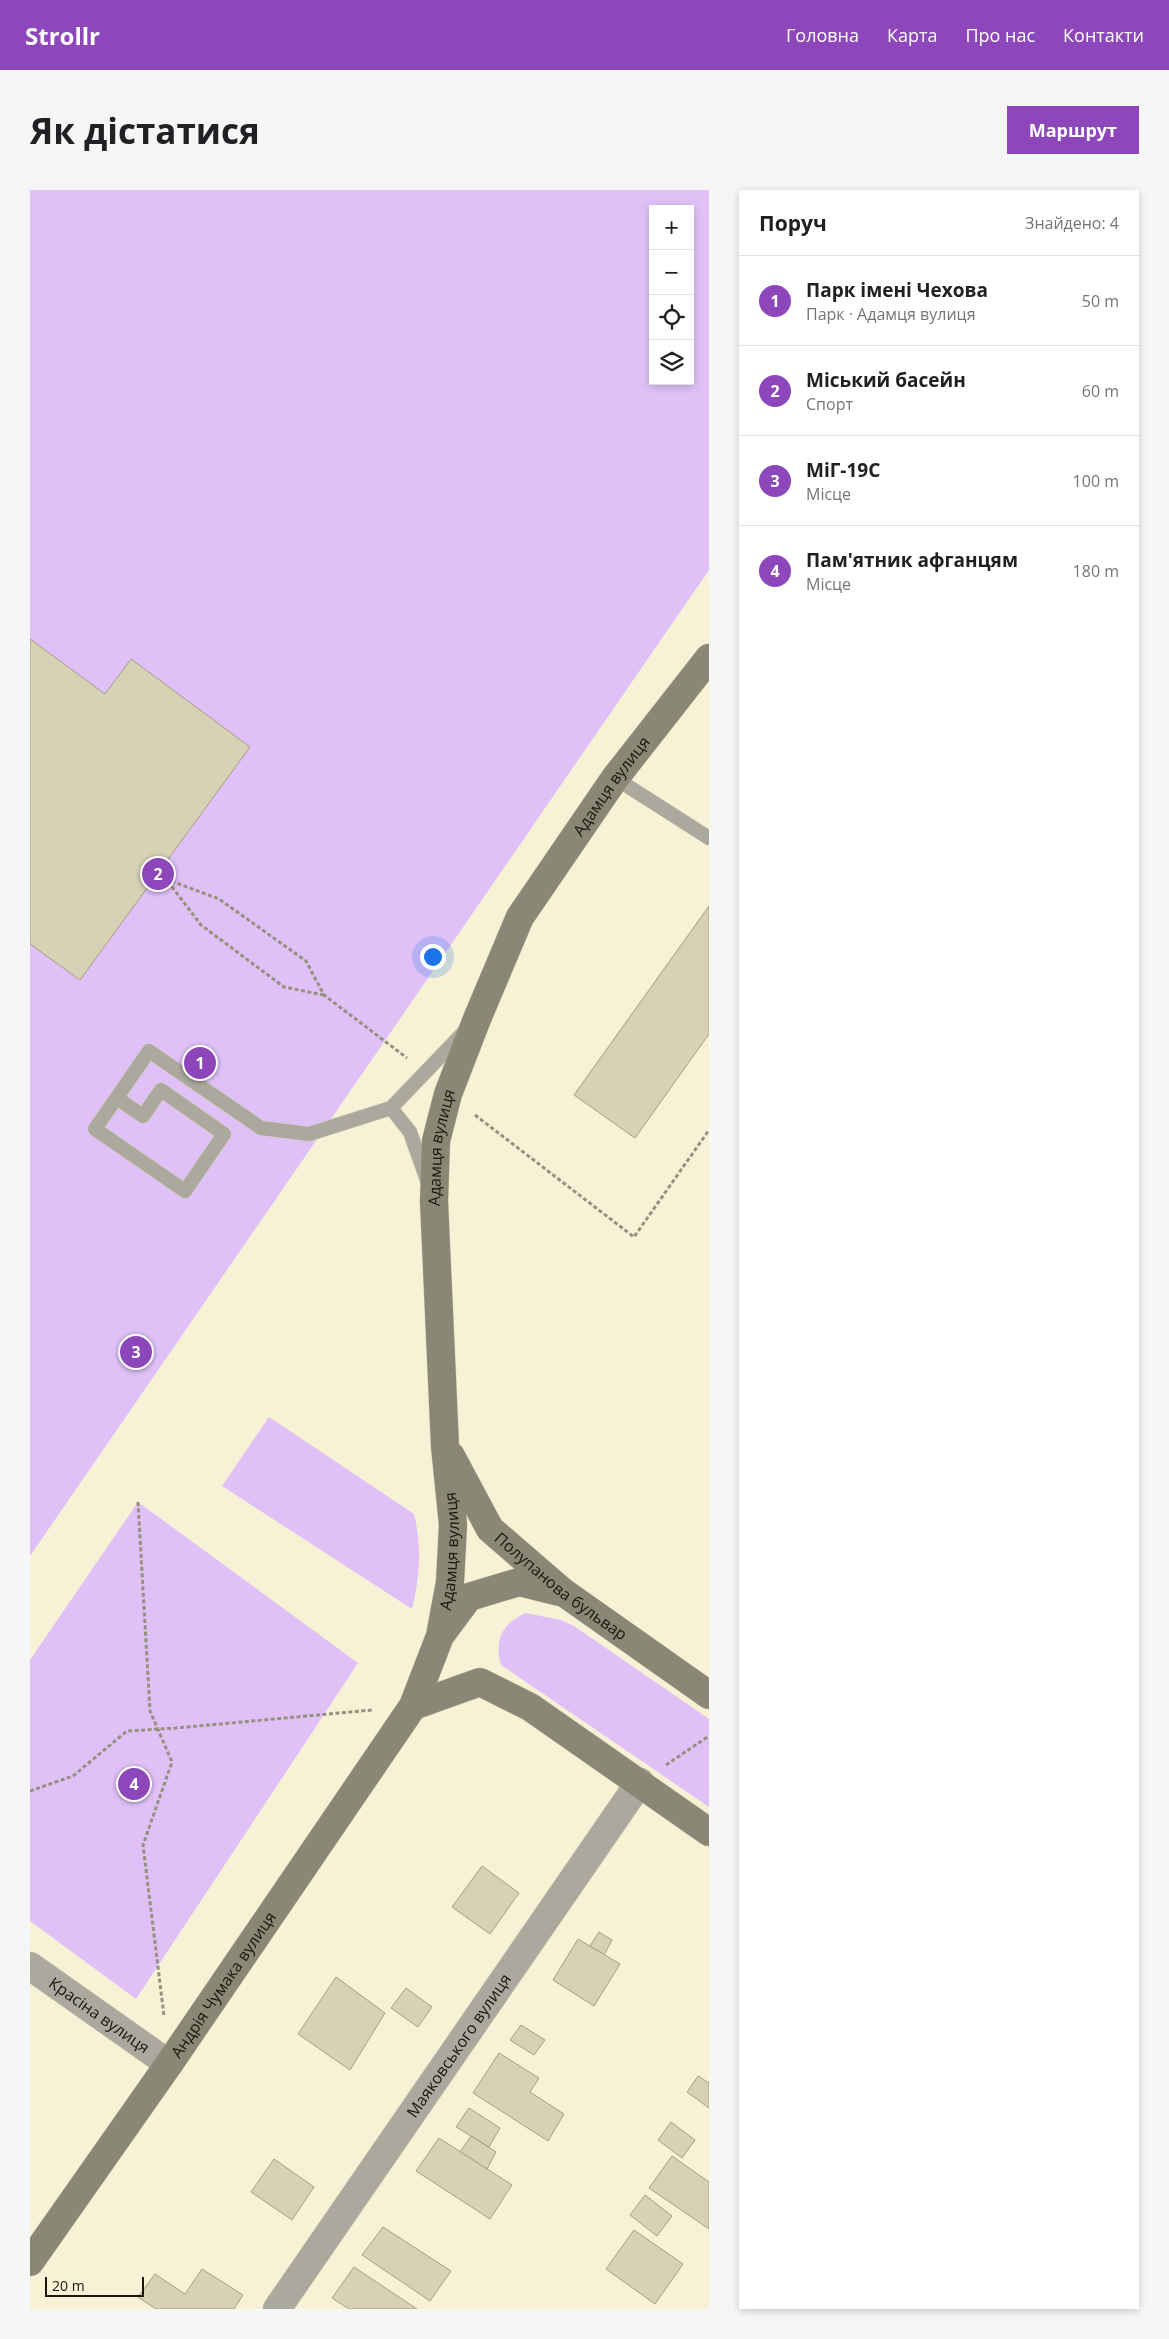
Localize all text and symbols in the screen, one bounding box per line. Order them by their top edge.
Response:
text: Strollr [25,19,100,52]
text: Головна [786,23,859,47]
text: Карта [887,23,937,47]
text: Про нас [965,23,1035,47]
text: Контакти [1063,23,1144,47]
button: Маршрут [1007,106,1139,154]
text: Як дістатися [30,107,260,154]
map controls [649,205,694,385]
button: + [649,205,694,250]
text: Поруч [759,209,827,237]
text: Знайдено: 4 [1025,212,1119,234]
button: − [649,250,694,295]
text: Парк імені Чехова [806,277,988,303]
text: 1 [770,290,780,312]
text: 50 m [1082,290,1119,312]
button: locate [649,295,694,340]
text: Парк · Адамця вулиця [806,303,975,325]
button: layers [649,340,694,385]
text: Міський басейн [806,367,966,393]
text: 2 [770,380,780,402]
text: 60 m [1082,380,1119,402]
text: Спорт [806,393,853,415]
text: МіГ-19С [806,457,880,483]
text: 3 [770,470,780,492]
text: 100 m [1073,470,1119,492]
text: Місце [806,483,851,505]
text: Пам'ятник афганцям [806,547,1018,573]
text: 4 [770,560,780,582]
text: 180 m [1073,560,1119,582]
text: Місце [806,573,851,595]
street label: Адамця вулиця [568,732,655,840]
pin: 2 [142,855,174,893]
your location [420,944,446,970]
pin: 1 [184,1044,216,1082]
street label: Адамця вулиця [423,1086,460,1206]
pin: 3 [120,1333,152,1371]
street label: Адамця вулиця [434,1491,464,1612]
street label: Полупанова бульвар [490,1527,632,1645]
pin: 4 [118,1765,150,1803]
street label: Андрія Чумака вулиця [165,1907,281,2062]
street label: Маяковського вулиця [401,1969,516,2122]
street label: Красіна вулиця [45,1972,154,2058]
scale bar [45,2274,144,2297]
text: 20 m [52,2276,85,2295]

